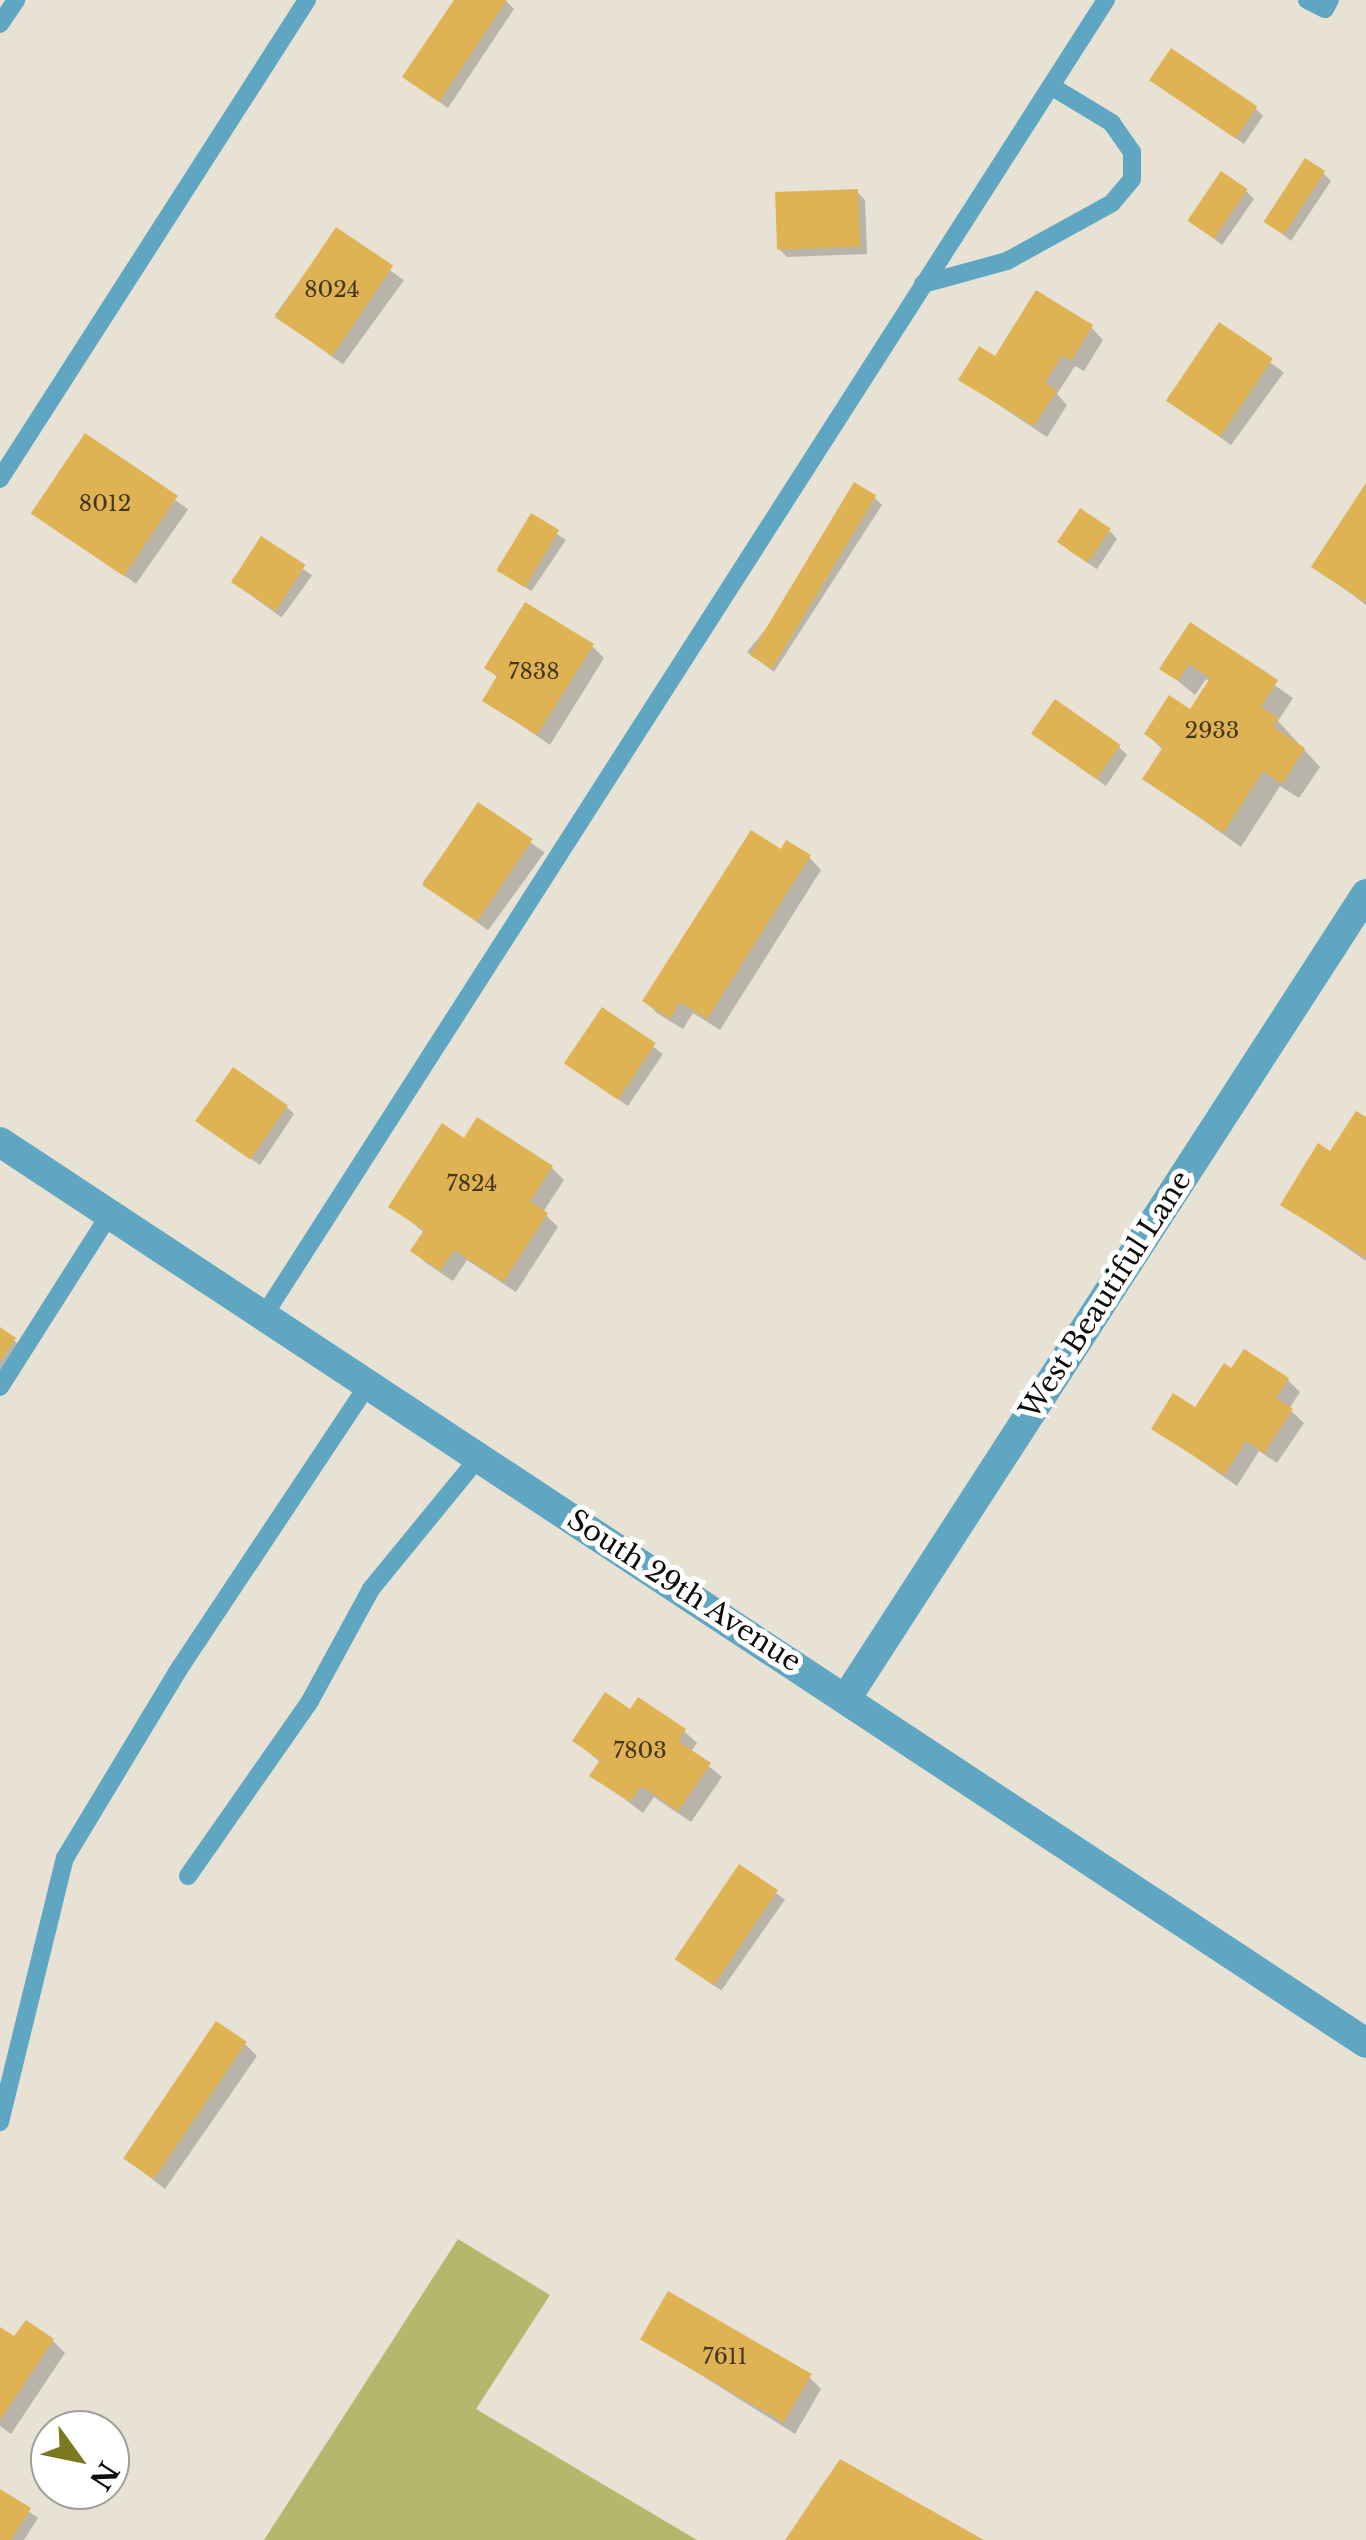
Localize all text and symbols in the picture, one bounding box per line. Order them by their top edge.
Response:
house number: 8024 [304,277,360,303]
house number: 8012 [79,491,131,517]
house number: 7838 [508,659,560,685]
house number: 2933 [1185,718,1239,744]
street label: West Beautiful Lane [1013,1165,1199,1425]
house number: 7824 [447,1171,497,1197]
street label: South 29th Avenue [560,1503,808,1679]
house number: 7803 [613,1738,667,1764]
house number: 7611 [703,2344,747,2370]
north arrow [30,2410,130,2510]
text: N [82,2455,126,2496]

